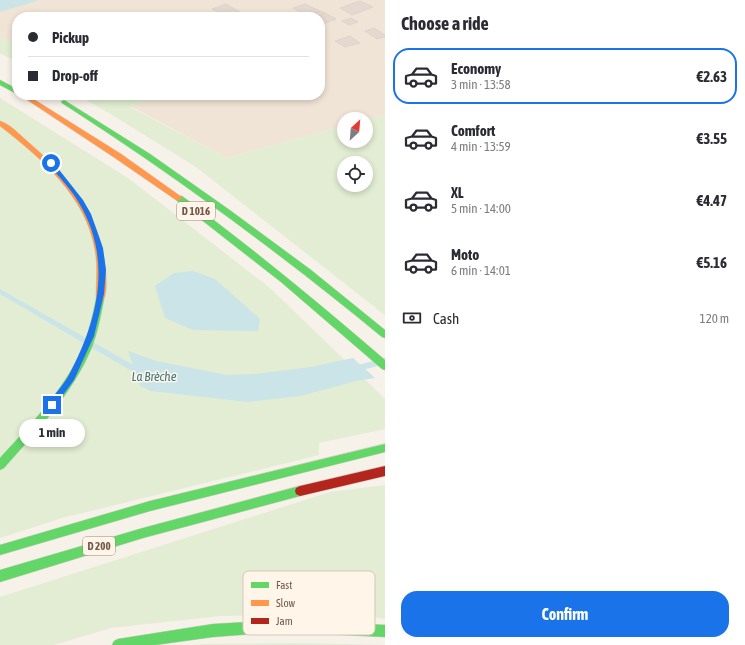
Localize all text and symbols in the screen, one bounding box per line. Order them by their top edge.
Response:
text: Choose a ride [401,13,489,34]
text: Pickup [52,29,89,46]
icon: car [403,58,439,94]
text: Economy [451,60,501,77]
text: Drop-off [52,67,98,84]
text: €2.63 [696,68,727,85]
text: 3 min · 13:58 [451,77,511,92]
north arrow [337,112,373,148]
map controls [337,112,373,192]
icon: car [403,120,439,156]
text: Comfort [451,122,495,139]
text: €3.55 [696,130,727,147]
text: 4 min · 13:59 [451,139,511,154]
route start [42,154,60,172]
button: locate [337,156,373,192]
icon: car [403,182,439,218]
text: XL [451,184,464,201]
text: €4.47 [696,192,727,209]
text: 5 min · 14:00 [451,201,511,216]
road number: D 1016 [177,202,215,220]
icon: car [403,244,439,280]
text: Moto [451,246,479,263]
text: €5.16 [696,254,727,271]
text: 6 min · 14:01 [451,263,511,278]
icon: cash [401,307,423,329]
text: Cash [433,310,459,327]
text: 120 m [700,311,729,326]
water label: La Brèche [131,369,177,384]
route end [43,396,61,414]
callout: 1 min [19,419,85,447]
text: 1 min [39,425,65,440]
road number: D 200 [83,537,115,555]
legend [243,571,375,635]
text: Fast [276,579,292,591]
button: Confirm [401,591,729,637]
text: Slow [276,597,295,609]
text: Jam [276,615,293,627]

